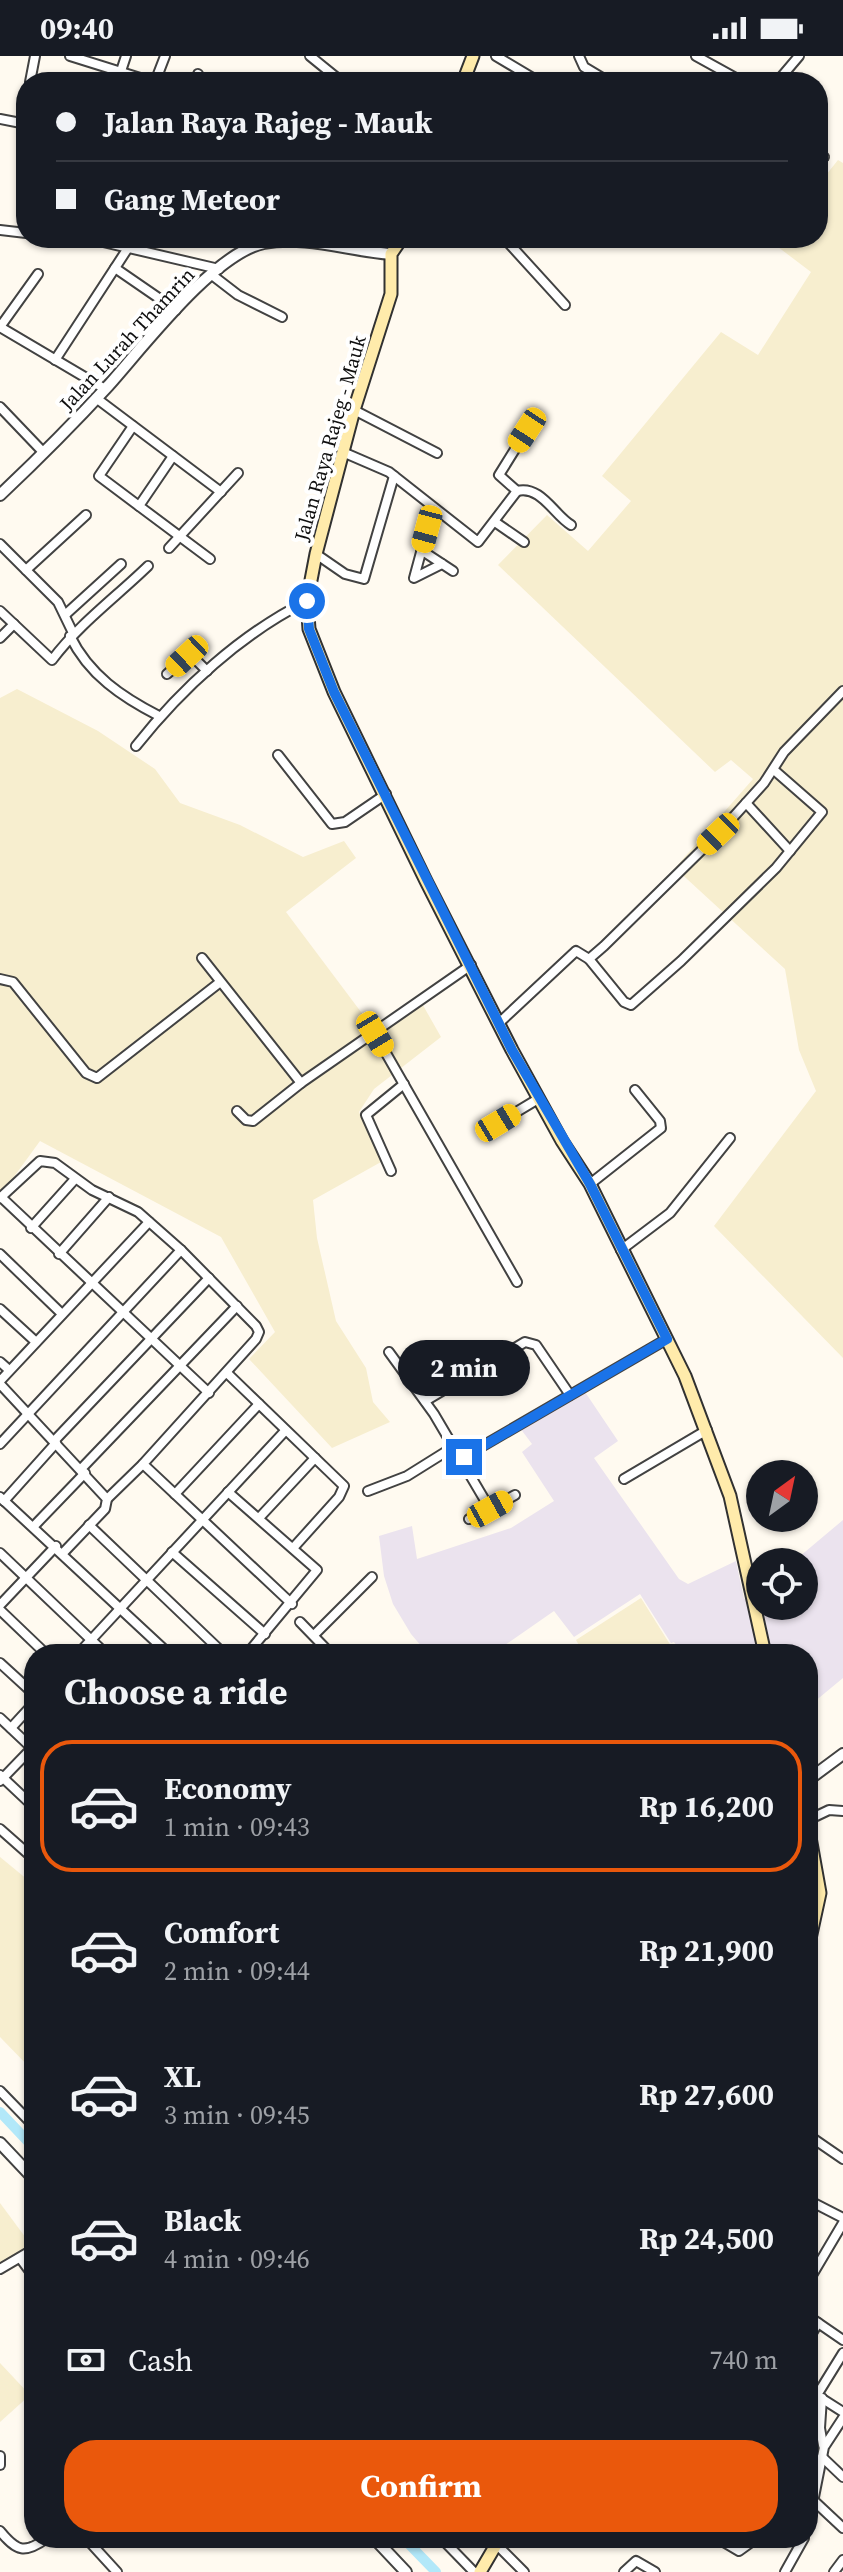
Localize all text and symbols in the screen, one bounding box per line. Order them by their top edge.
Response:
text: 09:40 [40,8,114,49]
text: Jalan Raya Rajeg - Mauk [104,102,432,143]
text: Gang Meteor [104,179,280,220]
street label: Jalan Lurah Thamrin [53,261,201,417]
street label: Jalan Raya Rajeg - Mauk [287,332,373,545]
car [504,403,550,457]
car [409,503,445,555]
route start [289,583,325,619]
car [161,631,213,681]
car [692,809,744,859]
car [352,1007,398,1061]
car [471,1100,525,1146]
callout: 2 min [398,1341,530,1397]
text: 2 min [430,1350,498,1386]
route end [446,1439,482,1475]
north arrow [746,1460,818,1532]
map controls [746,1460,818,1620]
car [463,1487,517,1531]
button: locate [746,1548,818,1620]
text: Choose a ride [64,1667,287,1716]
text: Economy [164,1768,292,1809]
icon: car [68,1770,140,1842]
text: Rp 16,200 [639,1786,774,1827]
text: 1 min · 09:43 [164,1809,310,1845]
text: Comfort [164,1912,279,1953]
icon: car [68,1914,140,1986]
text: Rp 21,900 [639,1930,774,1971]
text: 2 min · 09:44 [164,1953,310,1989]
text: XL [164,2056,201,2097]
icon: car [68,2058,140,2130]
text: Rp 27,600 [639,2074,774,2115]
text: 3 min · 09:45 [164,2097,310,2133]
text: Black [164,2200,241,2241]
icon: car [68,2202,140,2274]
text: Rp 24,500 [639,2218,774,2259]
text: 4 min · 09:46 [164,2241,310,2277]
icon: cash [64,2338,108,2382]
text: Cash [128,2340,193,2381]
text: 740 m [710,2342,778,2378]
button: Confirm [64,2440,778,2532]

